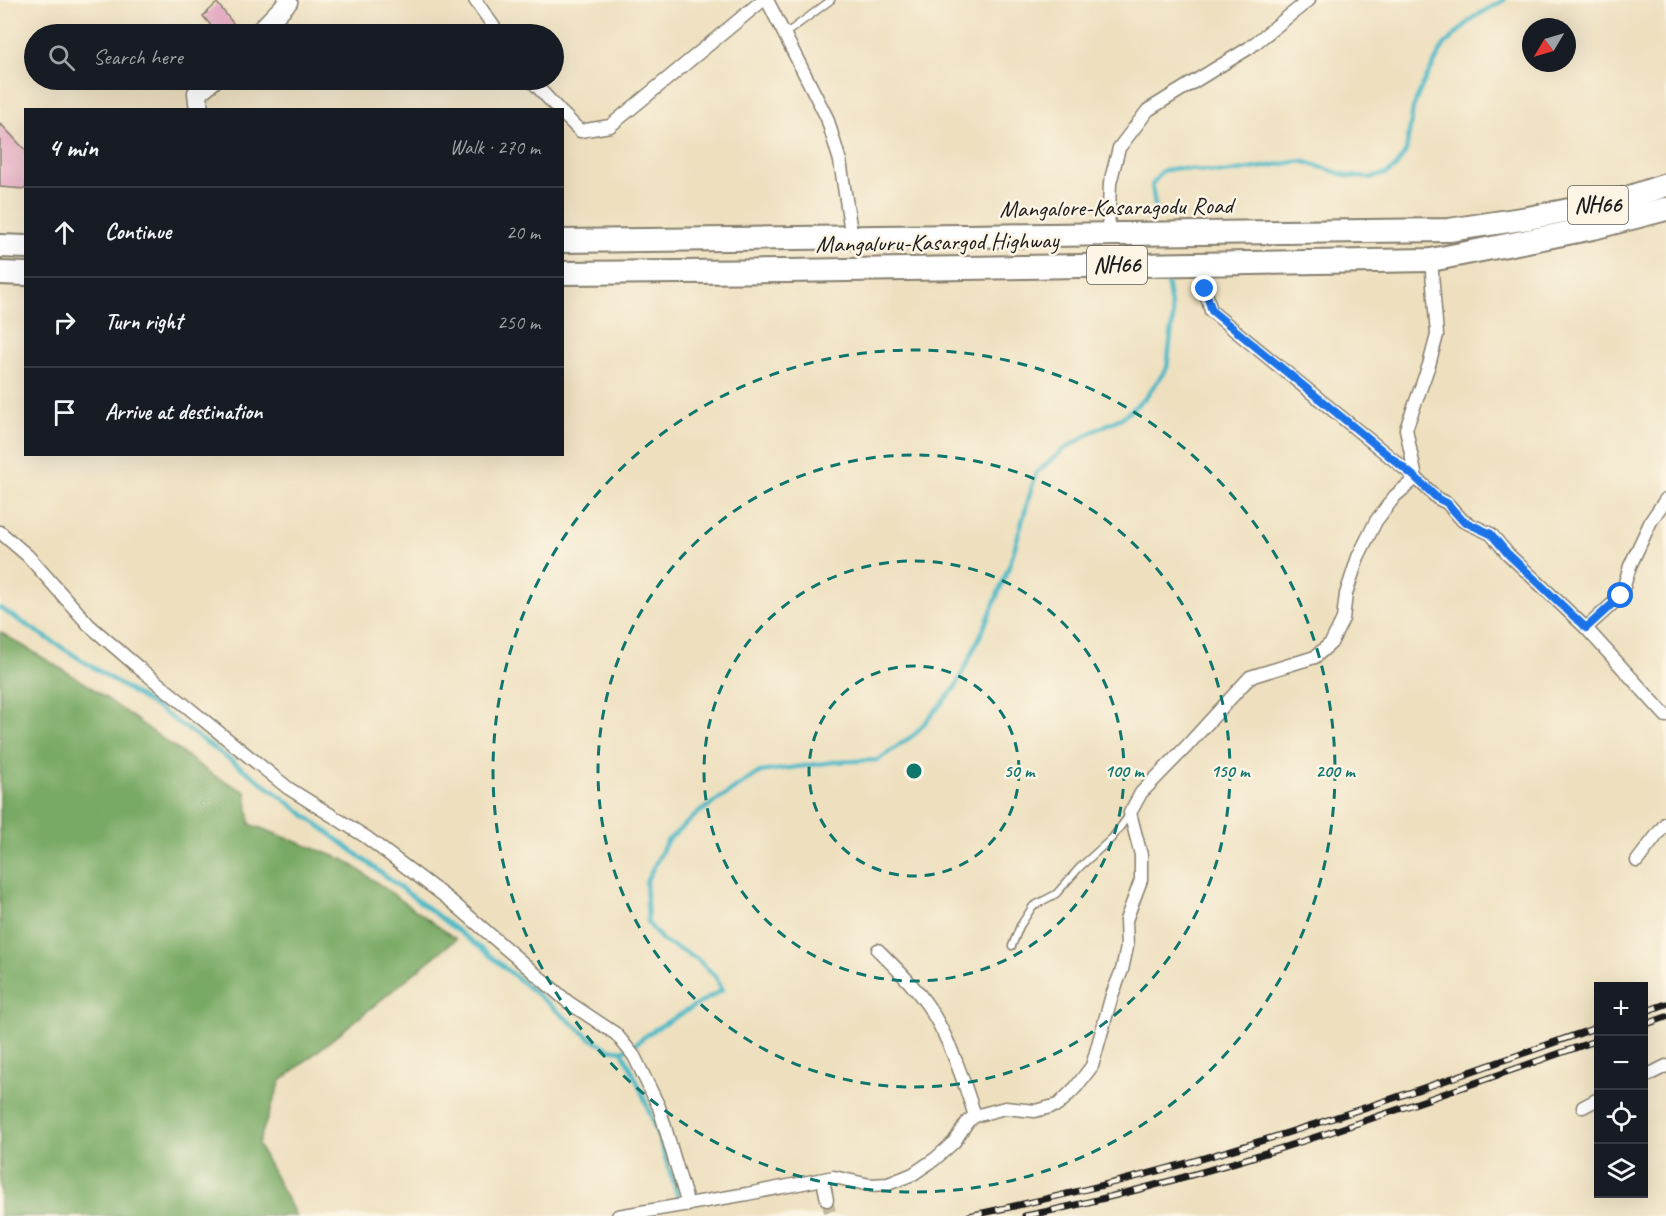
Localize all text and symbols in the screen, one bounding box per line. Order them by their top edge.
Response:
north arrow [1522,18,1576,72]
search box [24,24,564,90]
icon: search [45,41,78,74]
text: Search here [93,43,183,71]
text: 4 min [48,131,98,164]
text: Walk · 270 m [450,135,540,160]
road number: NH66 [1568,186,1628,224]
street label: Mangalore-Kasaragodu Road [999,190,1237,224]
icon: ahead [48,216,81,249]
text: Continue [105,218,171,246]
text: 20 m [506,220,540,245]
street label: Mangaluru-Kasargod Highway [815,225,1061,259]
road number: NH66 [1087,246,1147,284]
route end [1191,275,1217,301]
icon: right [48,306,81,339]
text: Turn right [105,308,182,336]
text: 250 m [497,310,540,335]
icon: arrive [48,396,81,429]
text: Arrive at destination [105,398,262,426]
route start [1607,582,1633,608]
text: 50 m [1004,760,1036,782]
text: 100 m [1105,760,1145,782]
text: 150 m [1211,760,1251,782]
text: 200 m [1316,760,1356,782]
centre of rings [904,761,924,781]
map controls [1594,982,1648,1198]
button: + [1594,982,1648,1036]
button: − [1594,1036,1648,1090]
button: locate [1594,1090,1648,1144]
button: layers [1594,1144,1648,1198]

